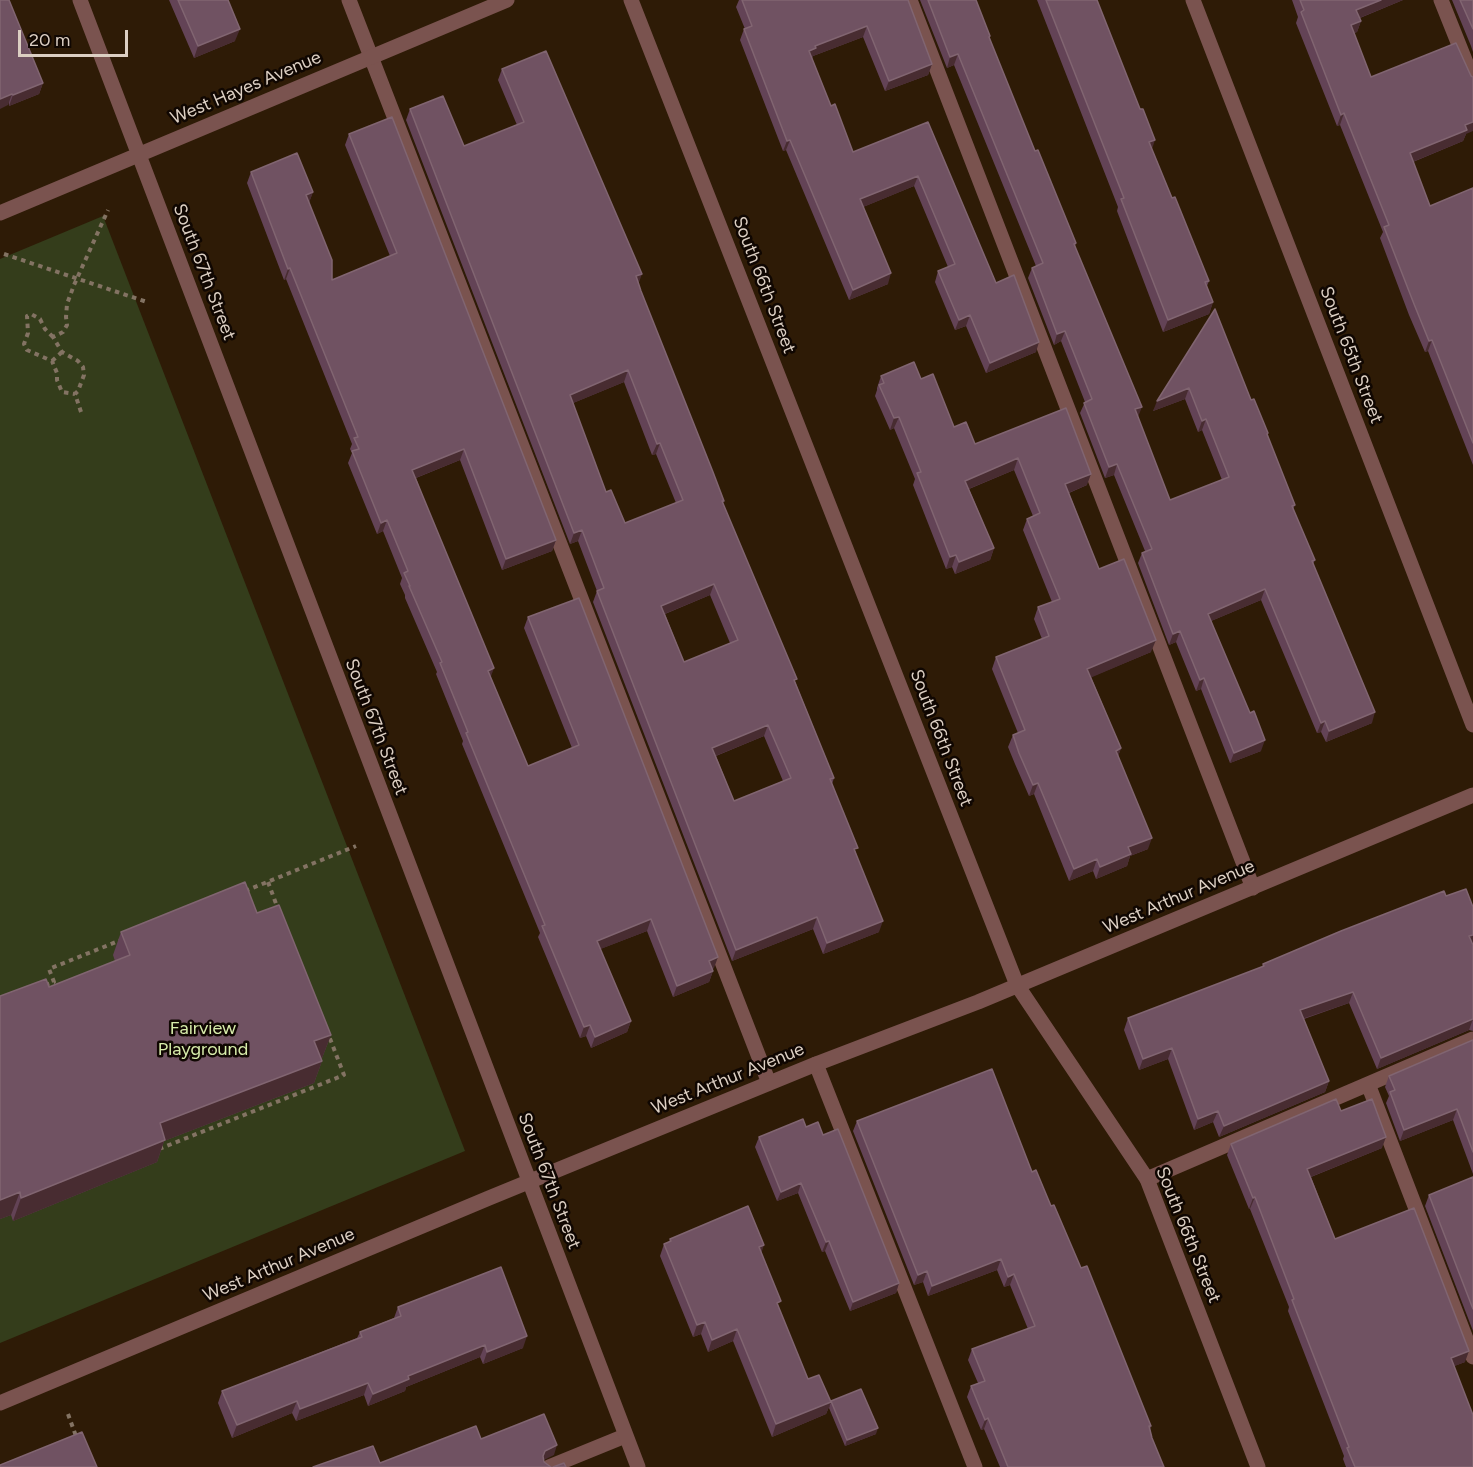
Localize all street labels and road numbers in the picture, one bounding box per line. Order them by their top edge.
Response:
street label: West Hayes Avenue [168,47,324,129]
street label: South 67th Street [168,201,240,343]
street label: South 66th Street [728,213,800,357]
street label: South 65th Street [1315,283,1387,427]
street label: South 67th Street [340,656,412,798]
street label: South 66th Street [905,666,977,810]
street label: West Arthur Avenue [1100,855,1258,939]
street label: West Arthur Avenue [649,1039,807,1119]
street label: South 67th Street [513,1110,585,1252]
street label: South 66th Street [1151,1164,1225,1306]
street label: West Arthur Avenue [200,1223,358,1307]

